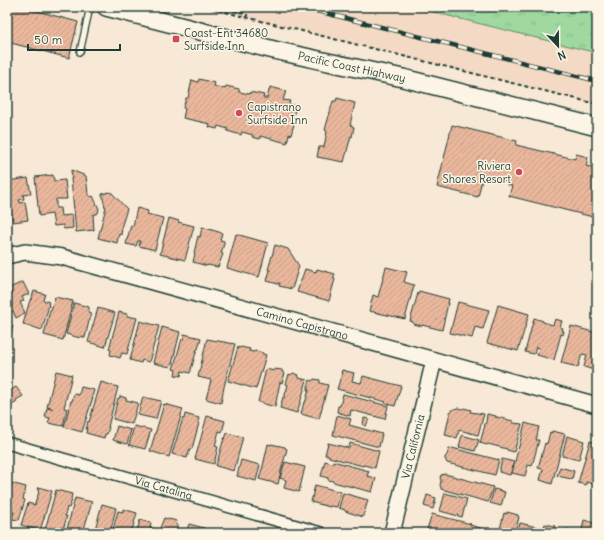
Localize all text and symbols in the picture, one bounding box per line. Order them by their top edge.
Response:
scale bar [28,26,120,52]
place label: Coast-Ent 34680 Surfside Inn [184,26,268,53]
north arrow [538,26,578,66]
text: 50 m [34,32,63,47]
marker: Coast-Ent 34680 Surfside Inn [171,34,181,44]
text: N [556,47,568,63]
street label: Pacific Coast Highway [297,49,407,85]
place label: Capistrano Surfside Inn [247,100,308,127]
marker: Capistrano Surfside Inn [234,108,244,118]
place label: Riviera Shores Resort [443,159,511,186]
marker: Riviera Shores Resort [514,167,524,177]
street label: Camino Capistrano [255,304,350,343]
street label: Via California [398,413,428,480]
street label: Via Catalina [133,473,194,503]

